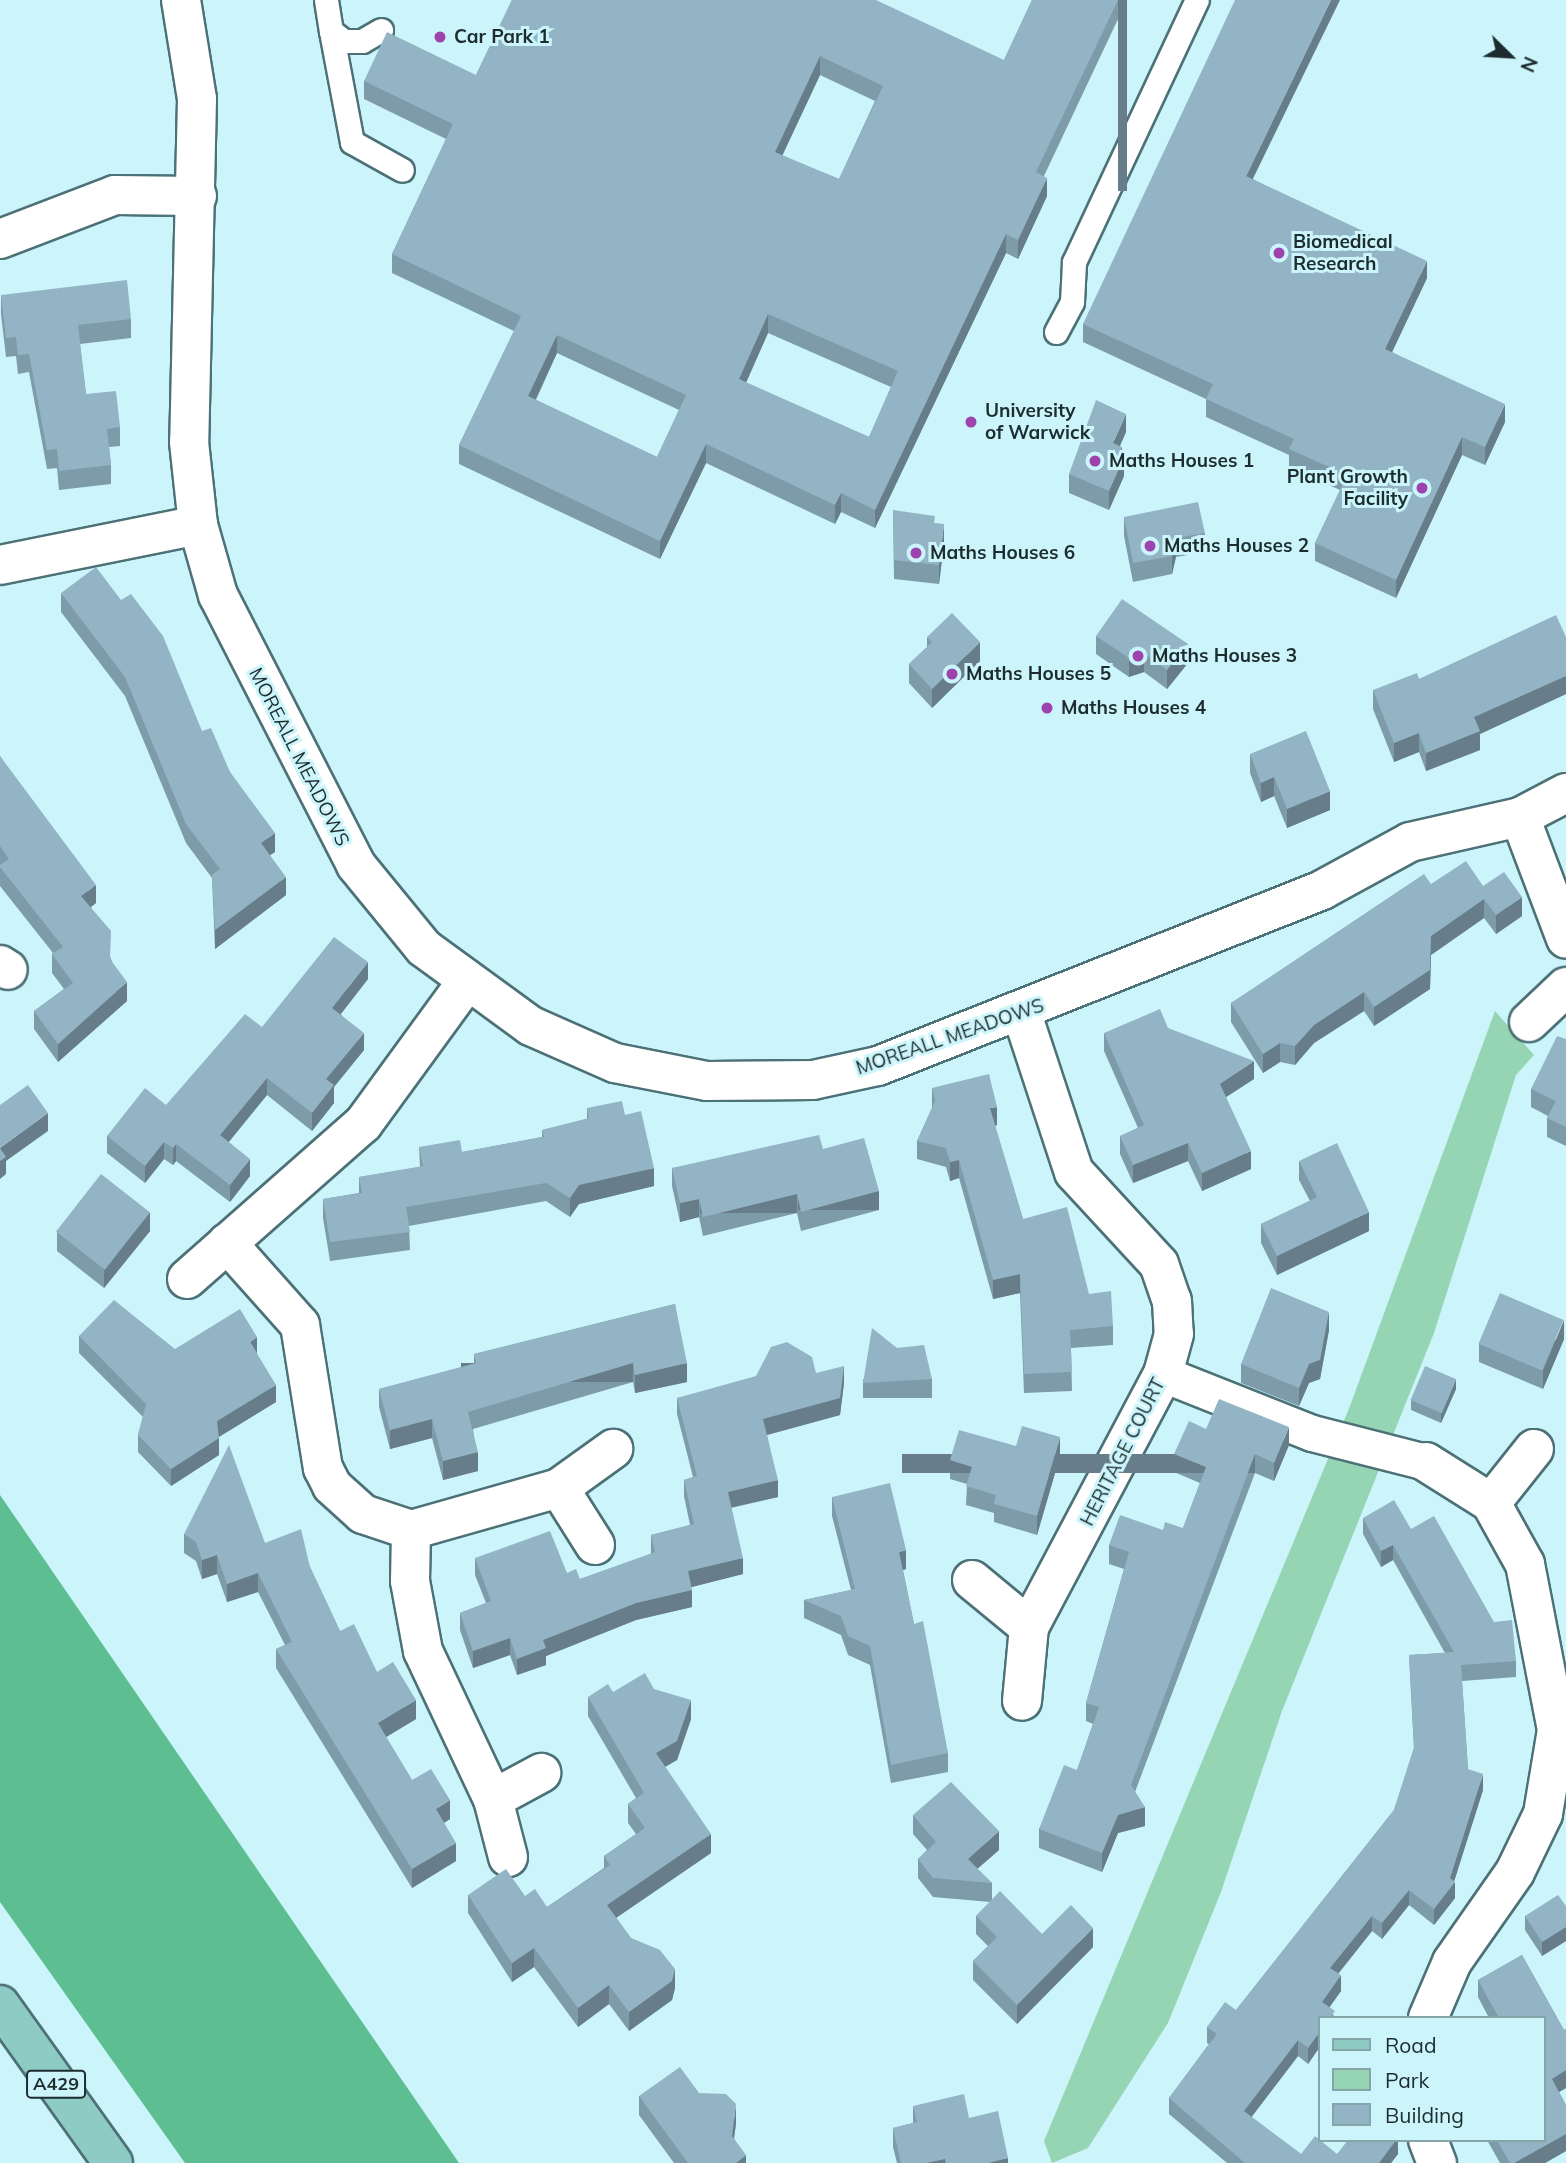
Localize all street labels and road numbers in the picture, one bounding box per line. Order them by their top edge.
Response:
street label: MOREALL MEADOWS [244,664,354,850]
street label: MOREALL MEADOWS [853,994,1047,1080]
street label: HERITAGE COURT [1076,1374,1170,1530]
road number: A429 [24,2070,88,2098]

